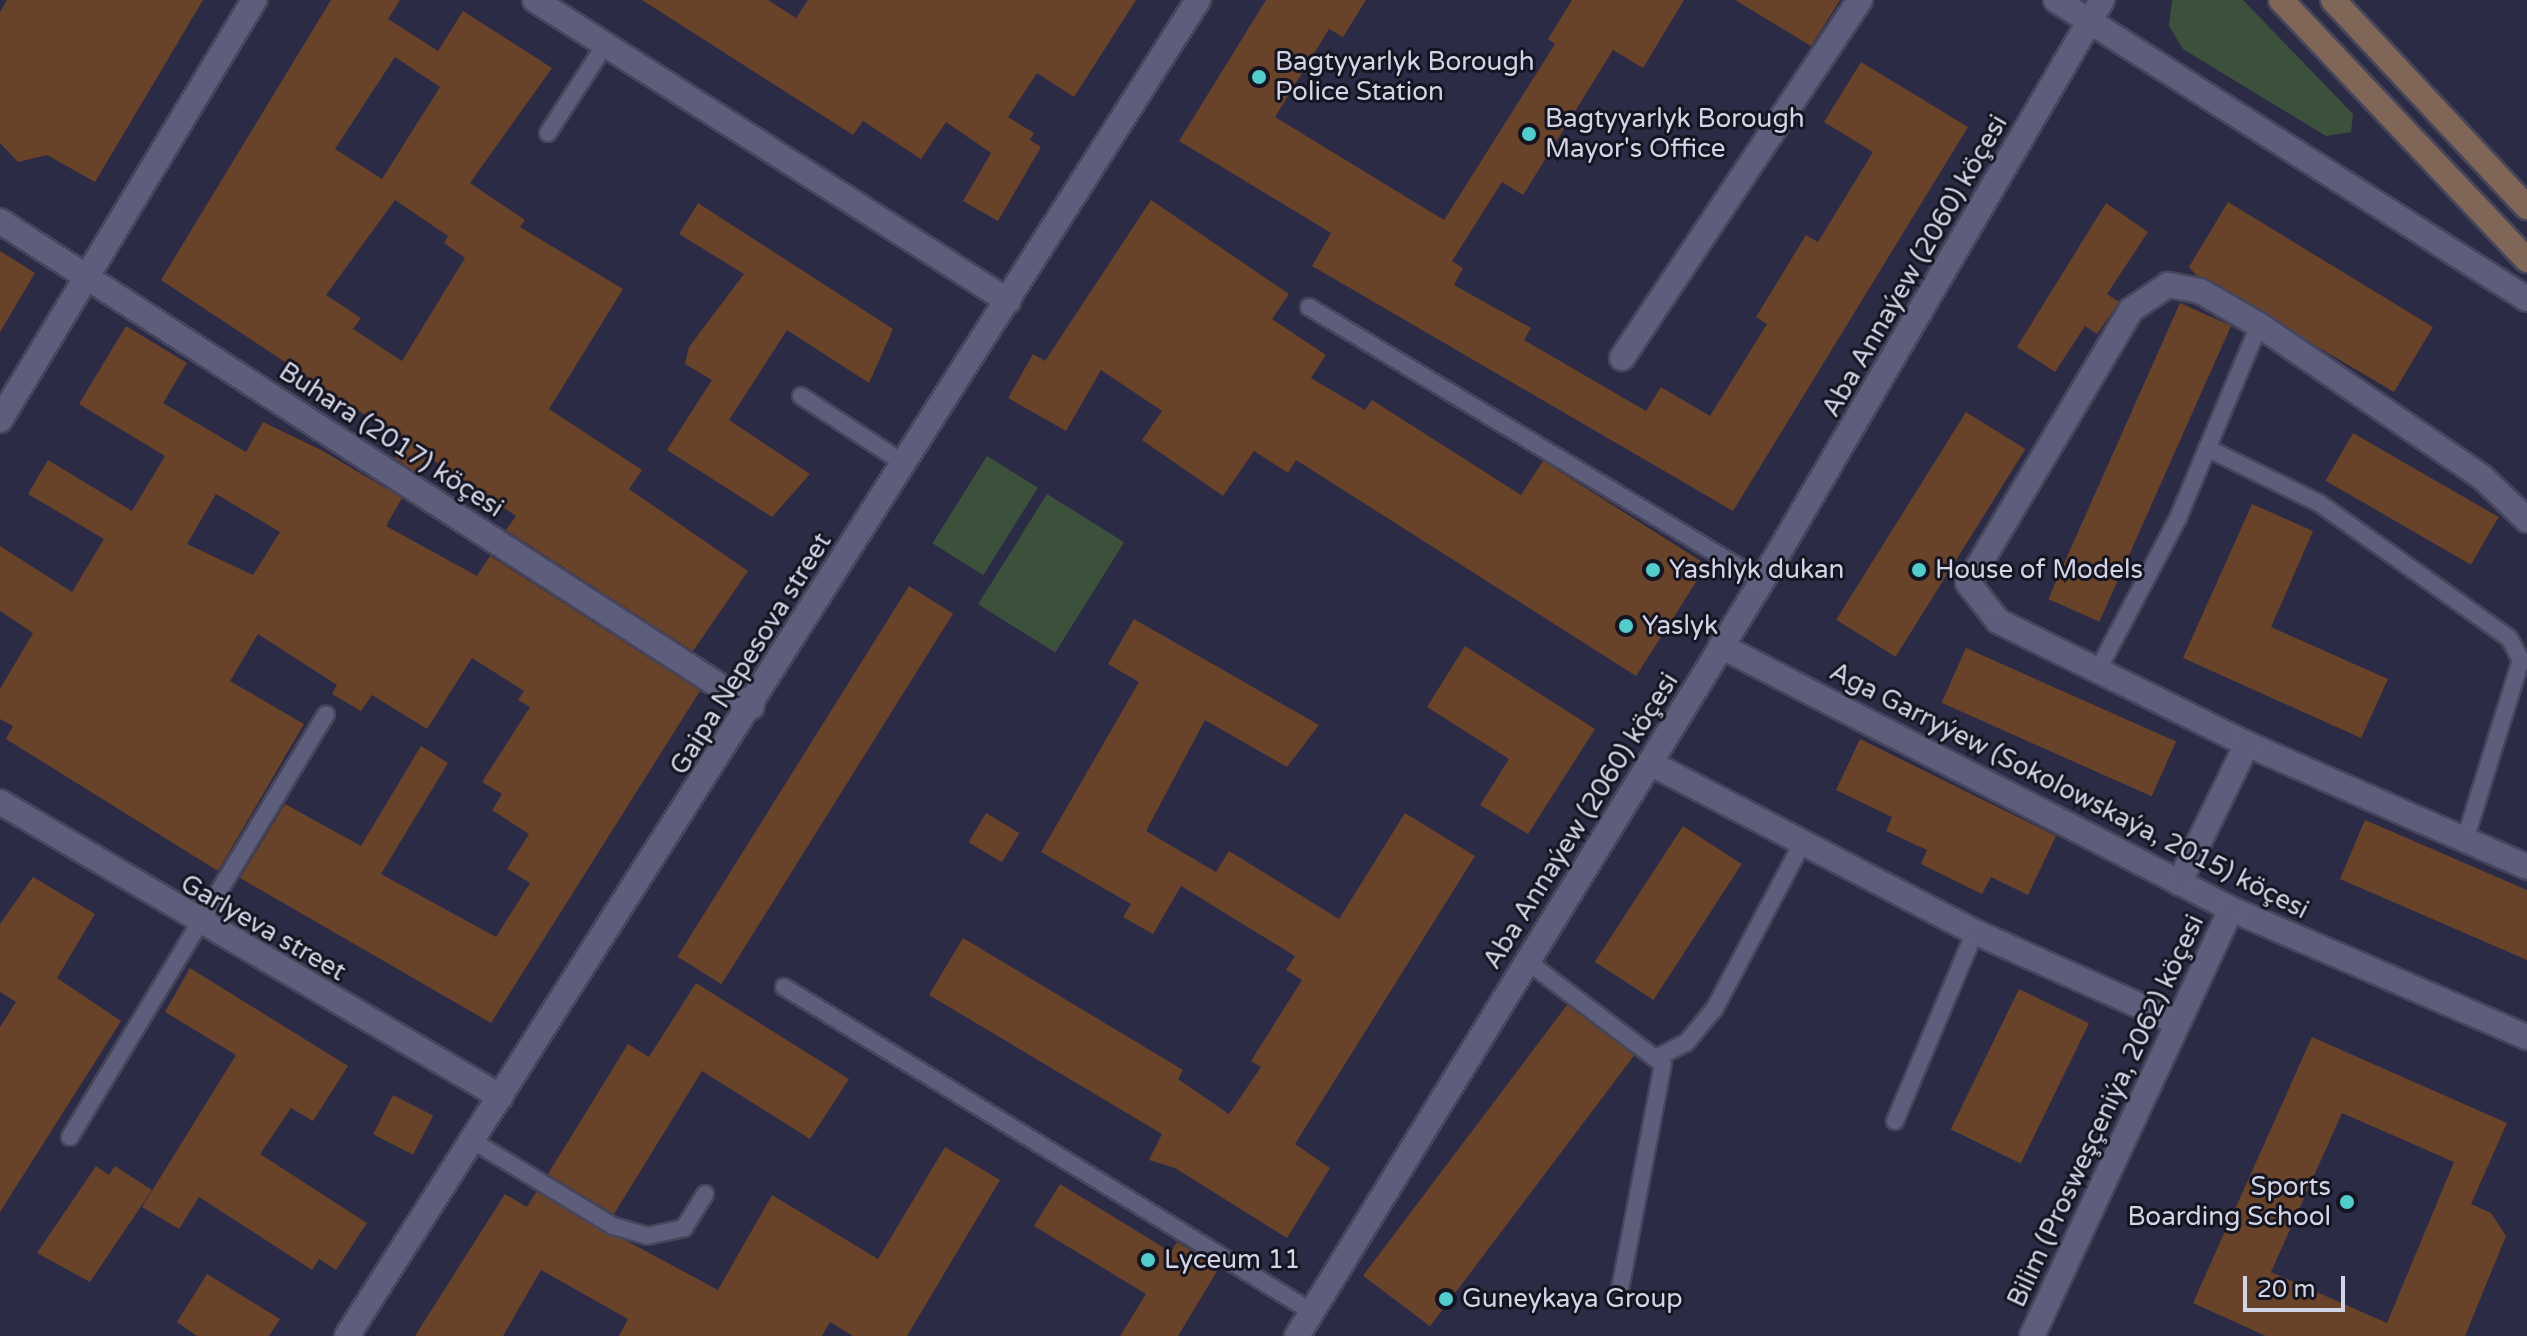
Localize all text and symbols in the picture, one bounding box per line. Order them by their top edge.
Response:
place label: Bagtyyarlyk Borough Police Station [1275,46,1535,108]
marker: Bagtyyarlyk Borough Police Station [1250,68,1268,86]
place label: Bagtyyarlyk Borough Mayor's Office [1545,103,1805,164]
street label: Aba Annaýew (2060) köçesi [1816,109,2014,423]
marker: Bagtyyarlyk Borough Mayor's Office [1520,125,1538,143]
street label: Buhara (2017) köçesi [273,356,509,524]
street label: Gaipa Nepesova street [664,527,838,781]
place label: Yashlyk dukan [1669,554,1844,586]
place label: House of Models [1935,554,2143,586]
marker: Yashlyk dukan [1644,561,1662,579]
marker: House of Models [1910,561,1928,579]
place label: Yaslyk [1642,610,1718,642]
marker: Yaslyk [1617,617,1635,635]
street label: Aga Garryýew (Sokolowskaýa, 2015) köçesi [1824,656,2314,926]
street label: Aba Annaýew (2060) köçesi [1477,667,1685,975]
street label: Garlyeva street [175,868,351,988]
street label: Bilim (Prosweşçeniýa, 2062) köçesi [2001,910,2211,1312]
place label: Sports Boarding School [2127,1171,2331,1232]
marker: Sports Boarding School [2338,1193,2356,1211]
place label: Lyceum 11 [1164,1244,1300,1276]
marker: Lyceum 11 [1139,1251,1157,1269]
scale bar [2247,1260,2349,1310]
text: 20 m [2257,1275,2315,1304]
place label: Guneykaya Group [1462,1283,1683,1315]
marker: Guneykaya Group [1437,1290,1455,1308]

